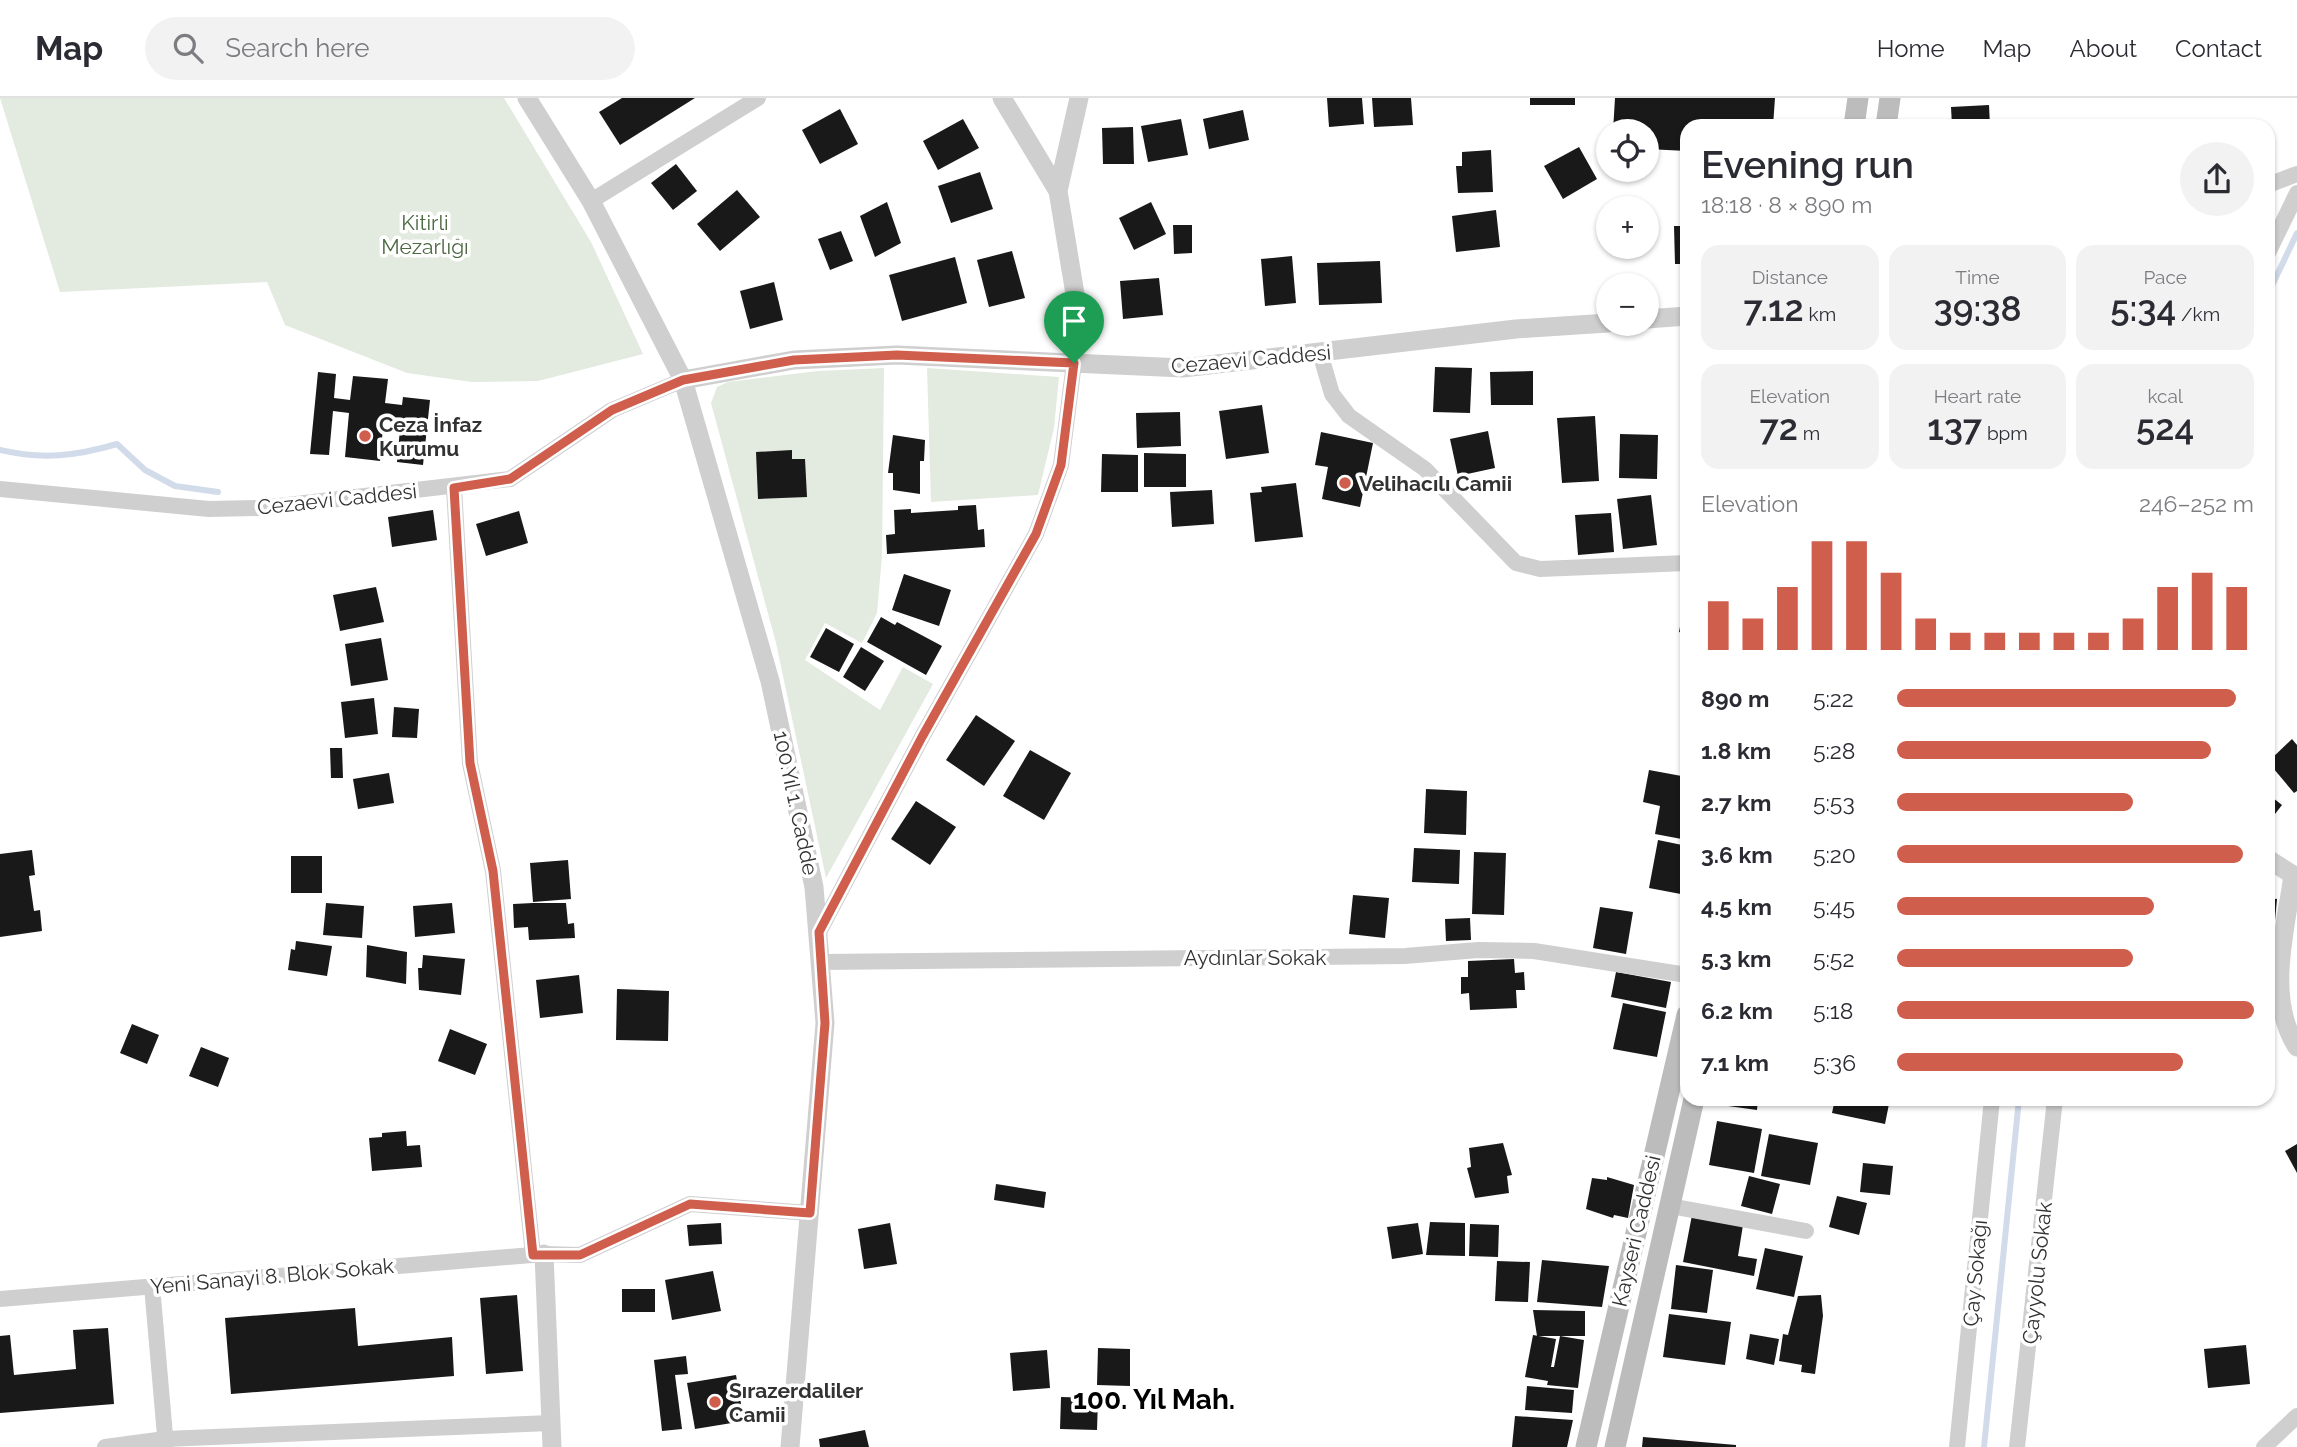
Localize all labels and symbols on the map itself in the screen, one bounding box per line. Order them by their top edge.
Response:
park label: Kitirli Mezarlığı [381,210,469,259]
pin [1044,291,1104,363]
street label: Cezaevi Caddesi [1170,340,1332,378]
place label: Ceza İnfaz Kurumu [379,412,482,461]
marker: Ceza İnfaz Kurumu [357,428,373,444]
place label: Velihacılı Camii [1359,471,1512,496]
marker: Velihacılı Camii [1337,475,1353,491]
street label: Cezaevi Caddesi [256,478,418,520]
street label: 100.Yıl 1. Cadde [769,729,823,877]
street label: Aydınlar Sokak [1184,945,1326,970]
street label: Kayseri Caddesi [1606,1153,1666,1309]
street label: Çayyolu Sokak [2017,1201,2057,1345]
street label: Çay Sokağı [1958,1219,1992,1327]
street label: Yeni Sanayi 8. Blok Sokak [149,1253,395,1299]
place label: Sırazerdaliler Camii [729,1378,863,1427]
district label: 100. Yıl Mah. [1073,1383,1235,1416]
marker: Sırazerdaliler Camii [707,1394,723,1410]

